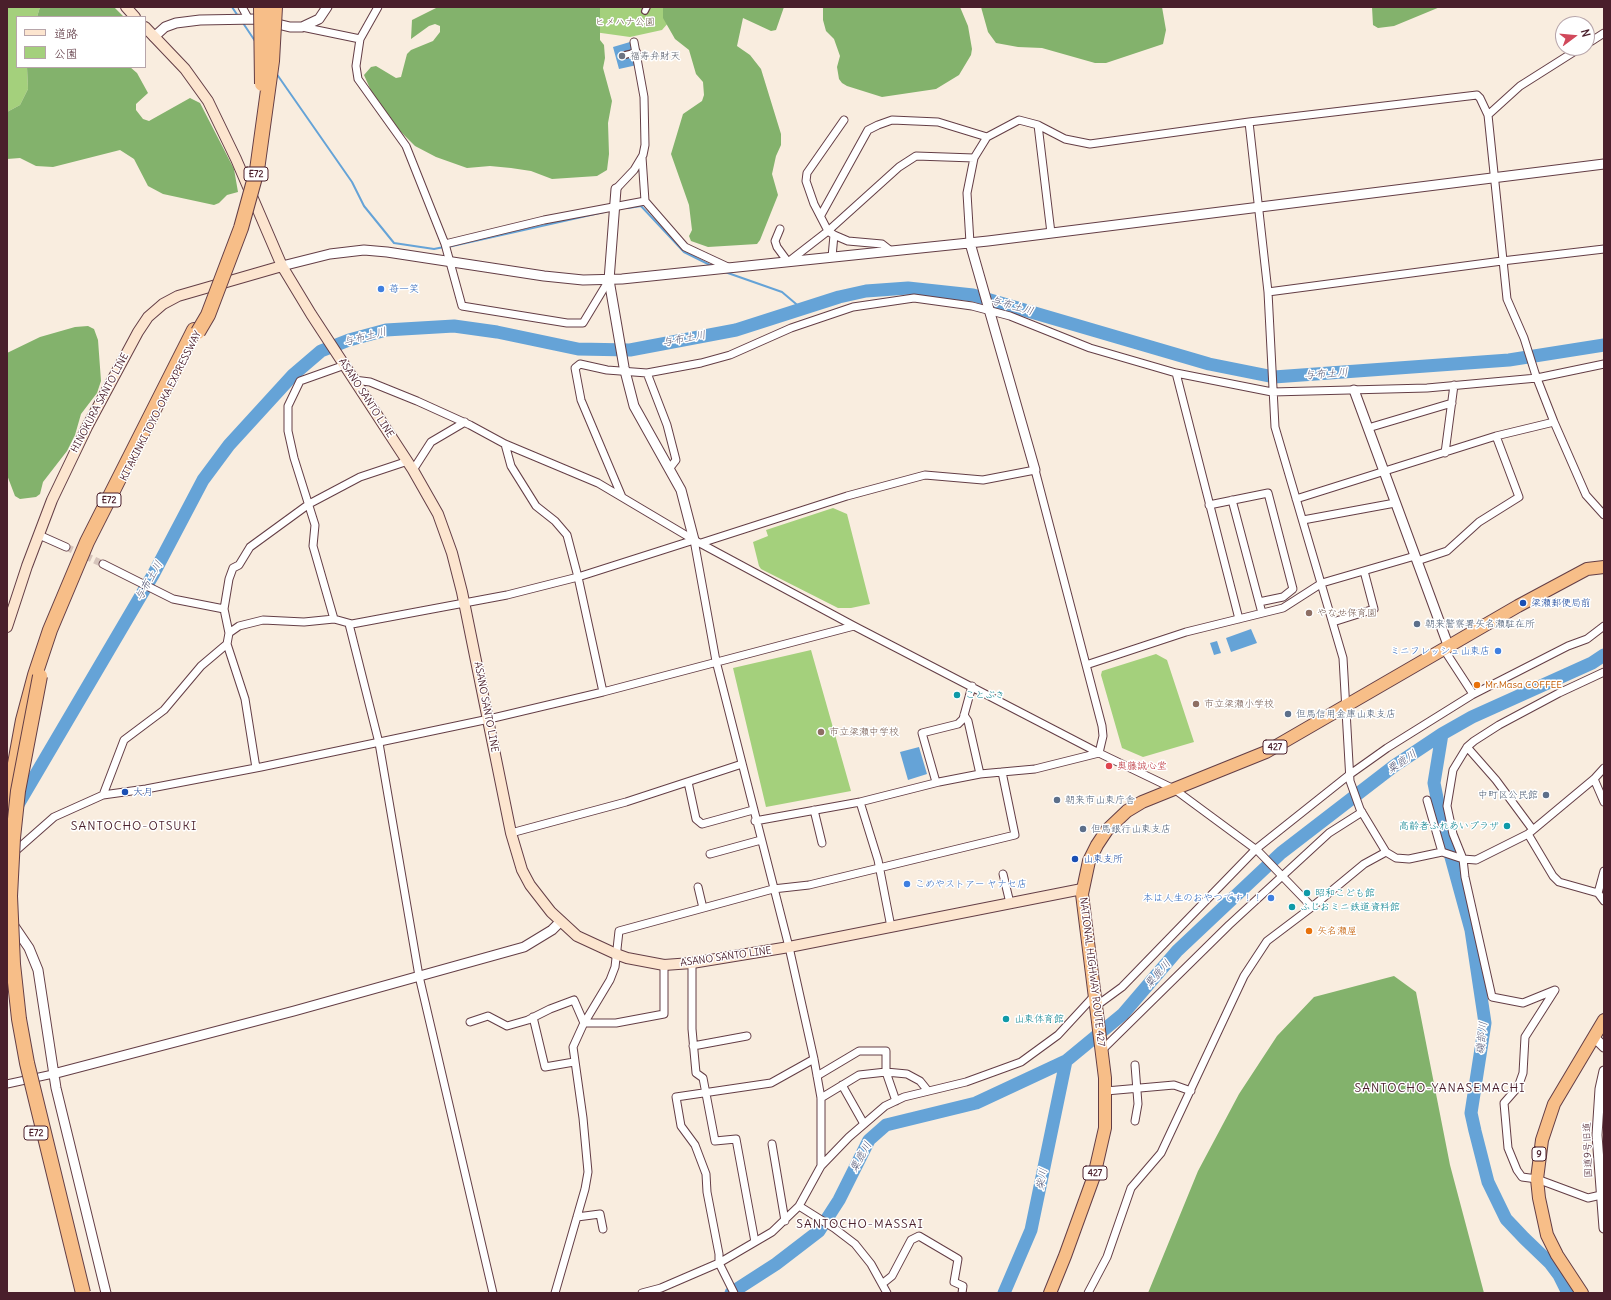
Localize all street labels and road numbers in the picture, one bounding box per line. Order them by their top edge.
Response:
road number: E72 [244,167,268,181]
street label: KITAKINKI TOYO-OKA EXPRESSWAY [118,329,204,483]
street label: HINOKURA SANTO LINE [69,351,131,455]
street label: ASANO SANTO LINE [336,356,396,440]
road number: E72 [97,493,121,507]
street label: ASANO SANTO LINE [471,661,501,753]
road number: 427 [1263,740,1287,754]
street label: NATIONAL HIGHWAY ROUTE 427 [1077,897,1107,1047]
street label: ASANO SANTO LINE [680,945,772,969]
street label: 国道9号旧道 [1581,1122,1595,1178]
road number: E72 [24,1126,48,1140]
road number: 9 [1532,1147,1546,1161]
road number: 427 [1083,1166,1107,1180]

